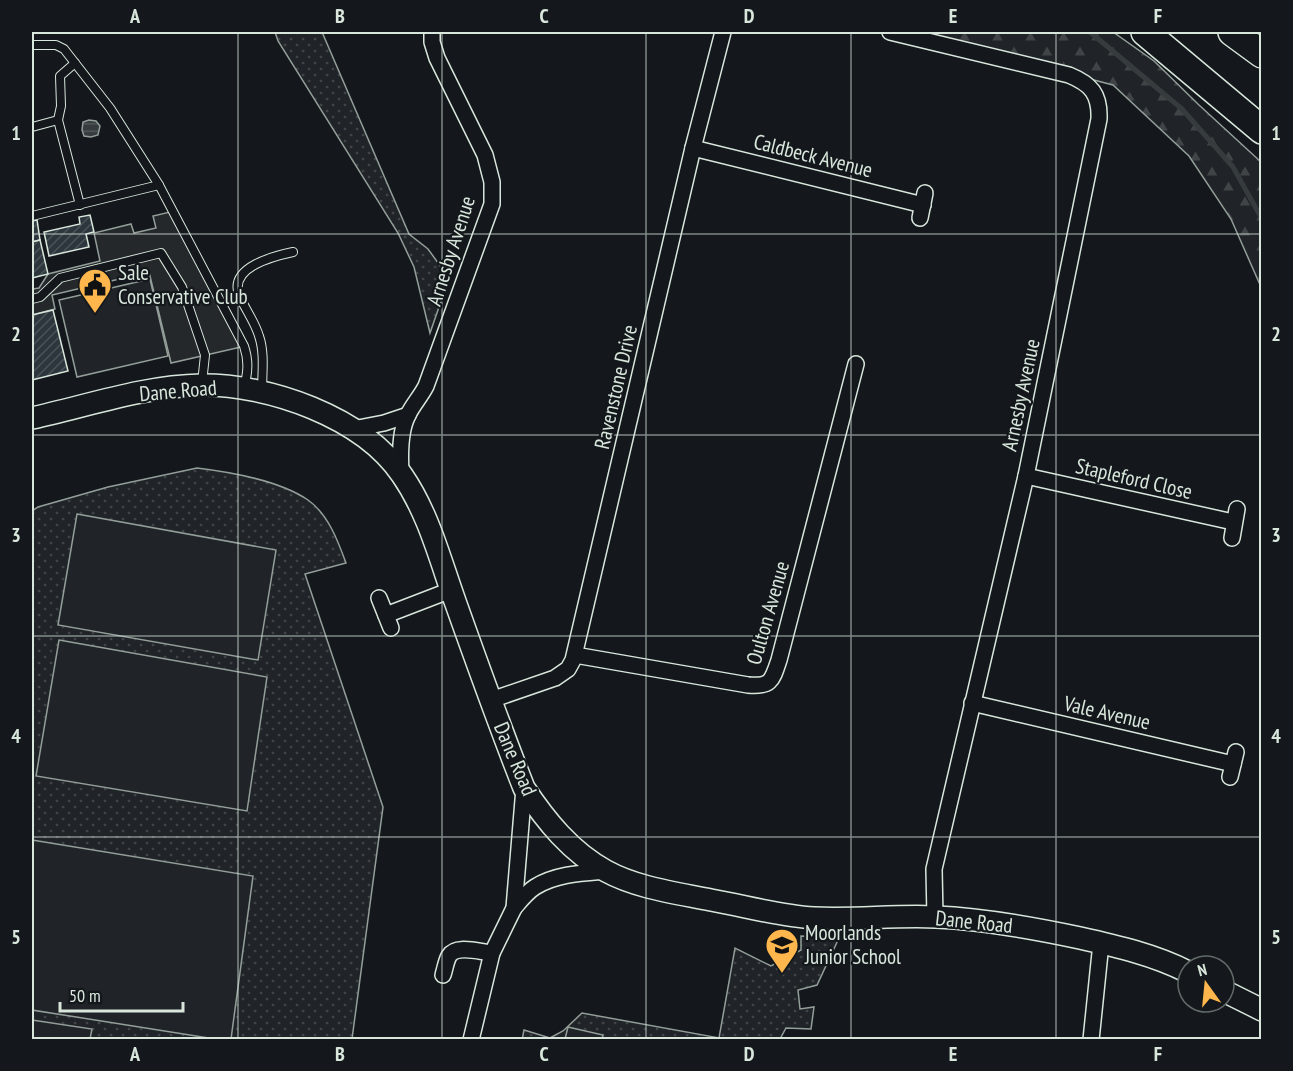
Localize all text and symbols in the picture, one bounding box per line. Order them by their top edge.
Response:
text: A [129,3,141,29]
text: B [335,3,345,29]
text: C [539,3,549,29]
text: D [744,3,755,29]
text: E [949,3,957,29]
text: F [1154,3,1162,29]
text: 1 [11,120,21,146]
text: 1 [1271,120,1281,146]
street label: Caldbeck Avenue [751,128,875,183]
street label: Arnesby Avenue [420,193,481,309]
place label: Sale Conservative Club [118,259,248,310]
public building icon: Sale Conservative Club [77,267,113,314]
text: 2 [11,321,21,347]
text: 2 [1271,321,1281,347]
street label: Ravenstone Drive [588,322,643,452]
street label: Arnesby Avenue [995,336,1046,453]
street label: Dane Road [138,374,218,407]
street label: Stapleford Close [1073,452,1195,505]
text: 3 [11,522,21,548]
text: 3 [1271,522,1281,548]
street label: Oulton Avenue [740,558,795,668]
street label: Vale Avenue [1060,689,1153,736]
street label: Dane Road [488,718,543,800]
text: 4 [11,723,21,749]
text: 4 [1271,723,1281,749]
street label: Dane Road [934,904,1014,939]
place label: Moorlands Junior School [804,919,901,970]
text: 5 [11,924,21,950]
text: 5 [1271,924,1281,950]
school or university icon: Moorlands Junior School [764,927,800,974]
north arrow [1176,954,1236,1014]
text: N [1195,959,1209,980]
scale bar [60,975,183,1013]
text: 50 m [69,984,101,1007]
text: A [129,1041,141,1067]
text: B [335,1041,345,1067]
text: C [539,1041,549,1067]
text: D [744,1041,755,1067]
text: E [949,1041,957,1067]
text: F [1154,1041,1162,1067]

